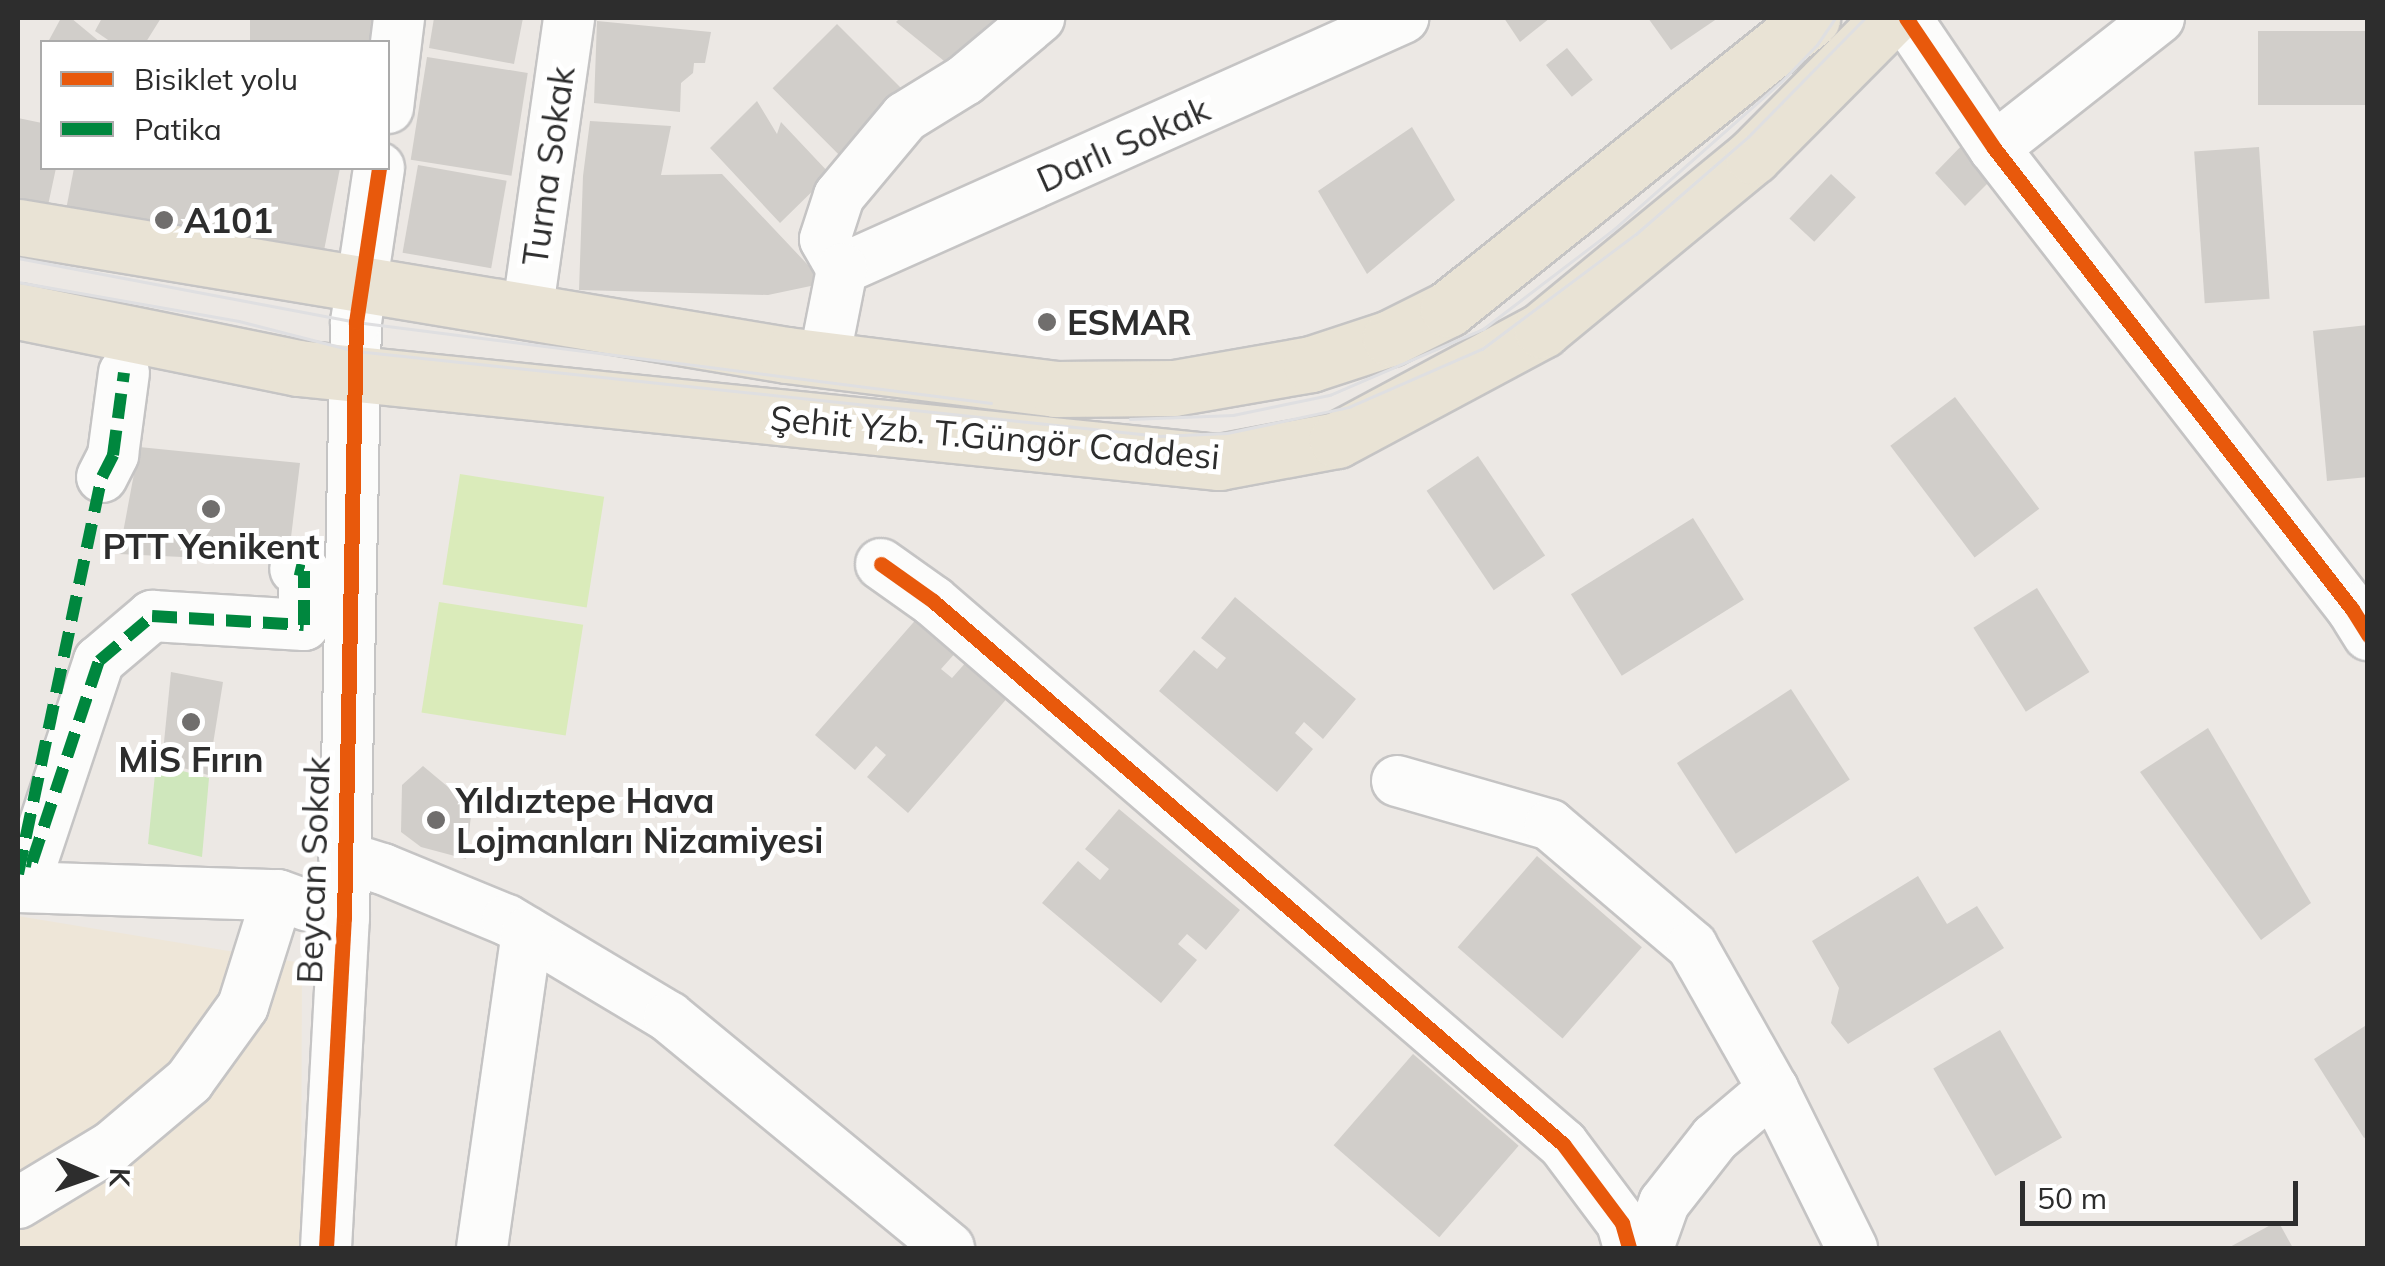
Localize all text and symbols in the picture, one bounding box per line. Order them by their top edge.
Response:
legend [40,40,390,170]
text: Bisiklet yolu [134,60,298,98]
street label: Turna Sokak [513,64,583,268]
street label: Darlı Sokak [1030,87,1216,201]
text: Patika [134,110,222,148]
place label: A101 [184,199,273,241]
marker: A101 [153,209,175,231]
place label: ESMAR [1067,301,1191,343]
marker: ESMAR [1036,311,1058,333]
street label: Şehit Yzb. T.Güngör Caddesi [768,396,1222,478]
marker: PTT Yenikent [200,498,222,520]
place label: PTT Yenikent [102,525,320,567]
marker: MİS Fırın [180,711,202,733]
place label: MİS Fırın [118,738,264,780]
street label: Beycan Sokak [288,756,338,984]
place label: Yıldıztepe Hava Lojmanları Nizamiyesi [456,779,823,861]
marker: Yıldıztepe Hava Lojmanları Nizamiyesi [425,809,447,831]
north arrow [40,1126,140,1226]
scale bar [2025,1161,2302,1223]
text: K [103,1167,138,1187]
text: 50 m [2037,1179,2107,1217]

